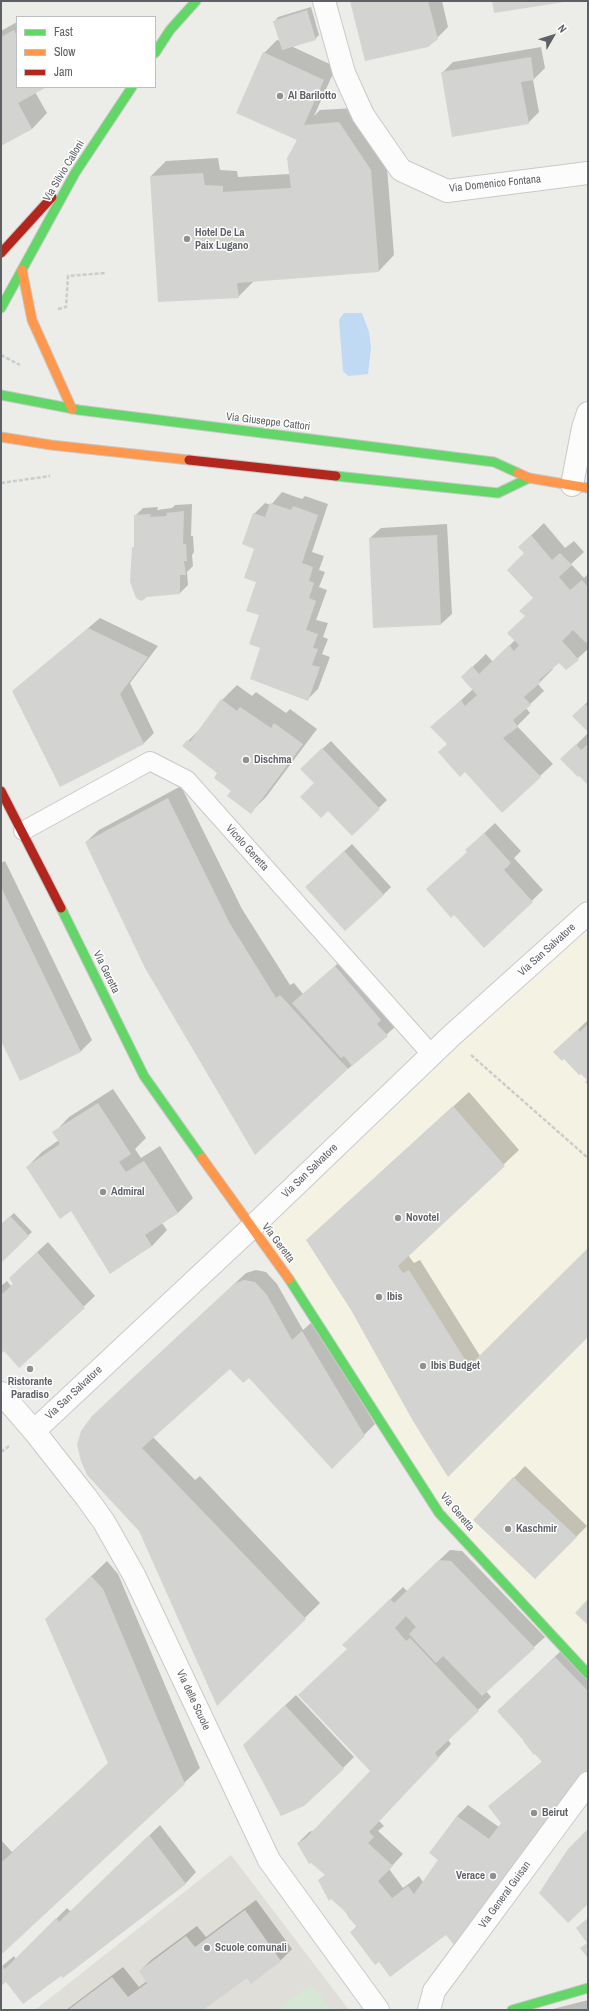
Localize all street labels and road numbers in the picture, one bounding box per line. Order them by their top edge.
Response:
street label: Via Silvio Calloni [41,138,87,204]
street label: Via Domenico Fontana [448,173,542,195]
street label: Via Giuseppe Cattori [225,410,311,434]
street label: Vicolo Geretta [223,822,271,874]
street label: Via San Salvatore [516,921,578,979]
street label: Via Geretta [90,948,122,996]
street label: Via San Salvatore [279,1141,341,1201]
street label: Via Geretta [259,1221,297,1265]
street label: Via San Salvatore [43,1363,105,1423]
street label: Via Geretta [437,1490,477,1534]
street label: Via delle Scuole [173,1668,213,1732]
street label: Via General Guisan [476,1859,534,1931]

